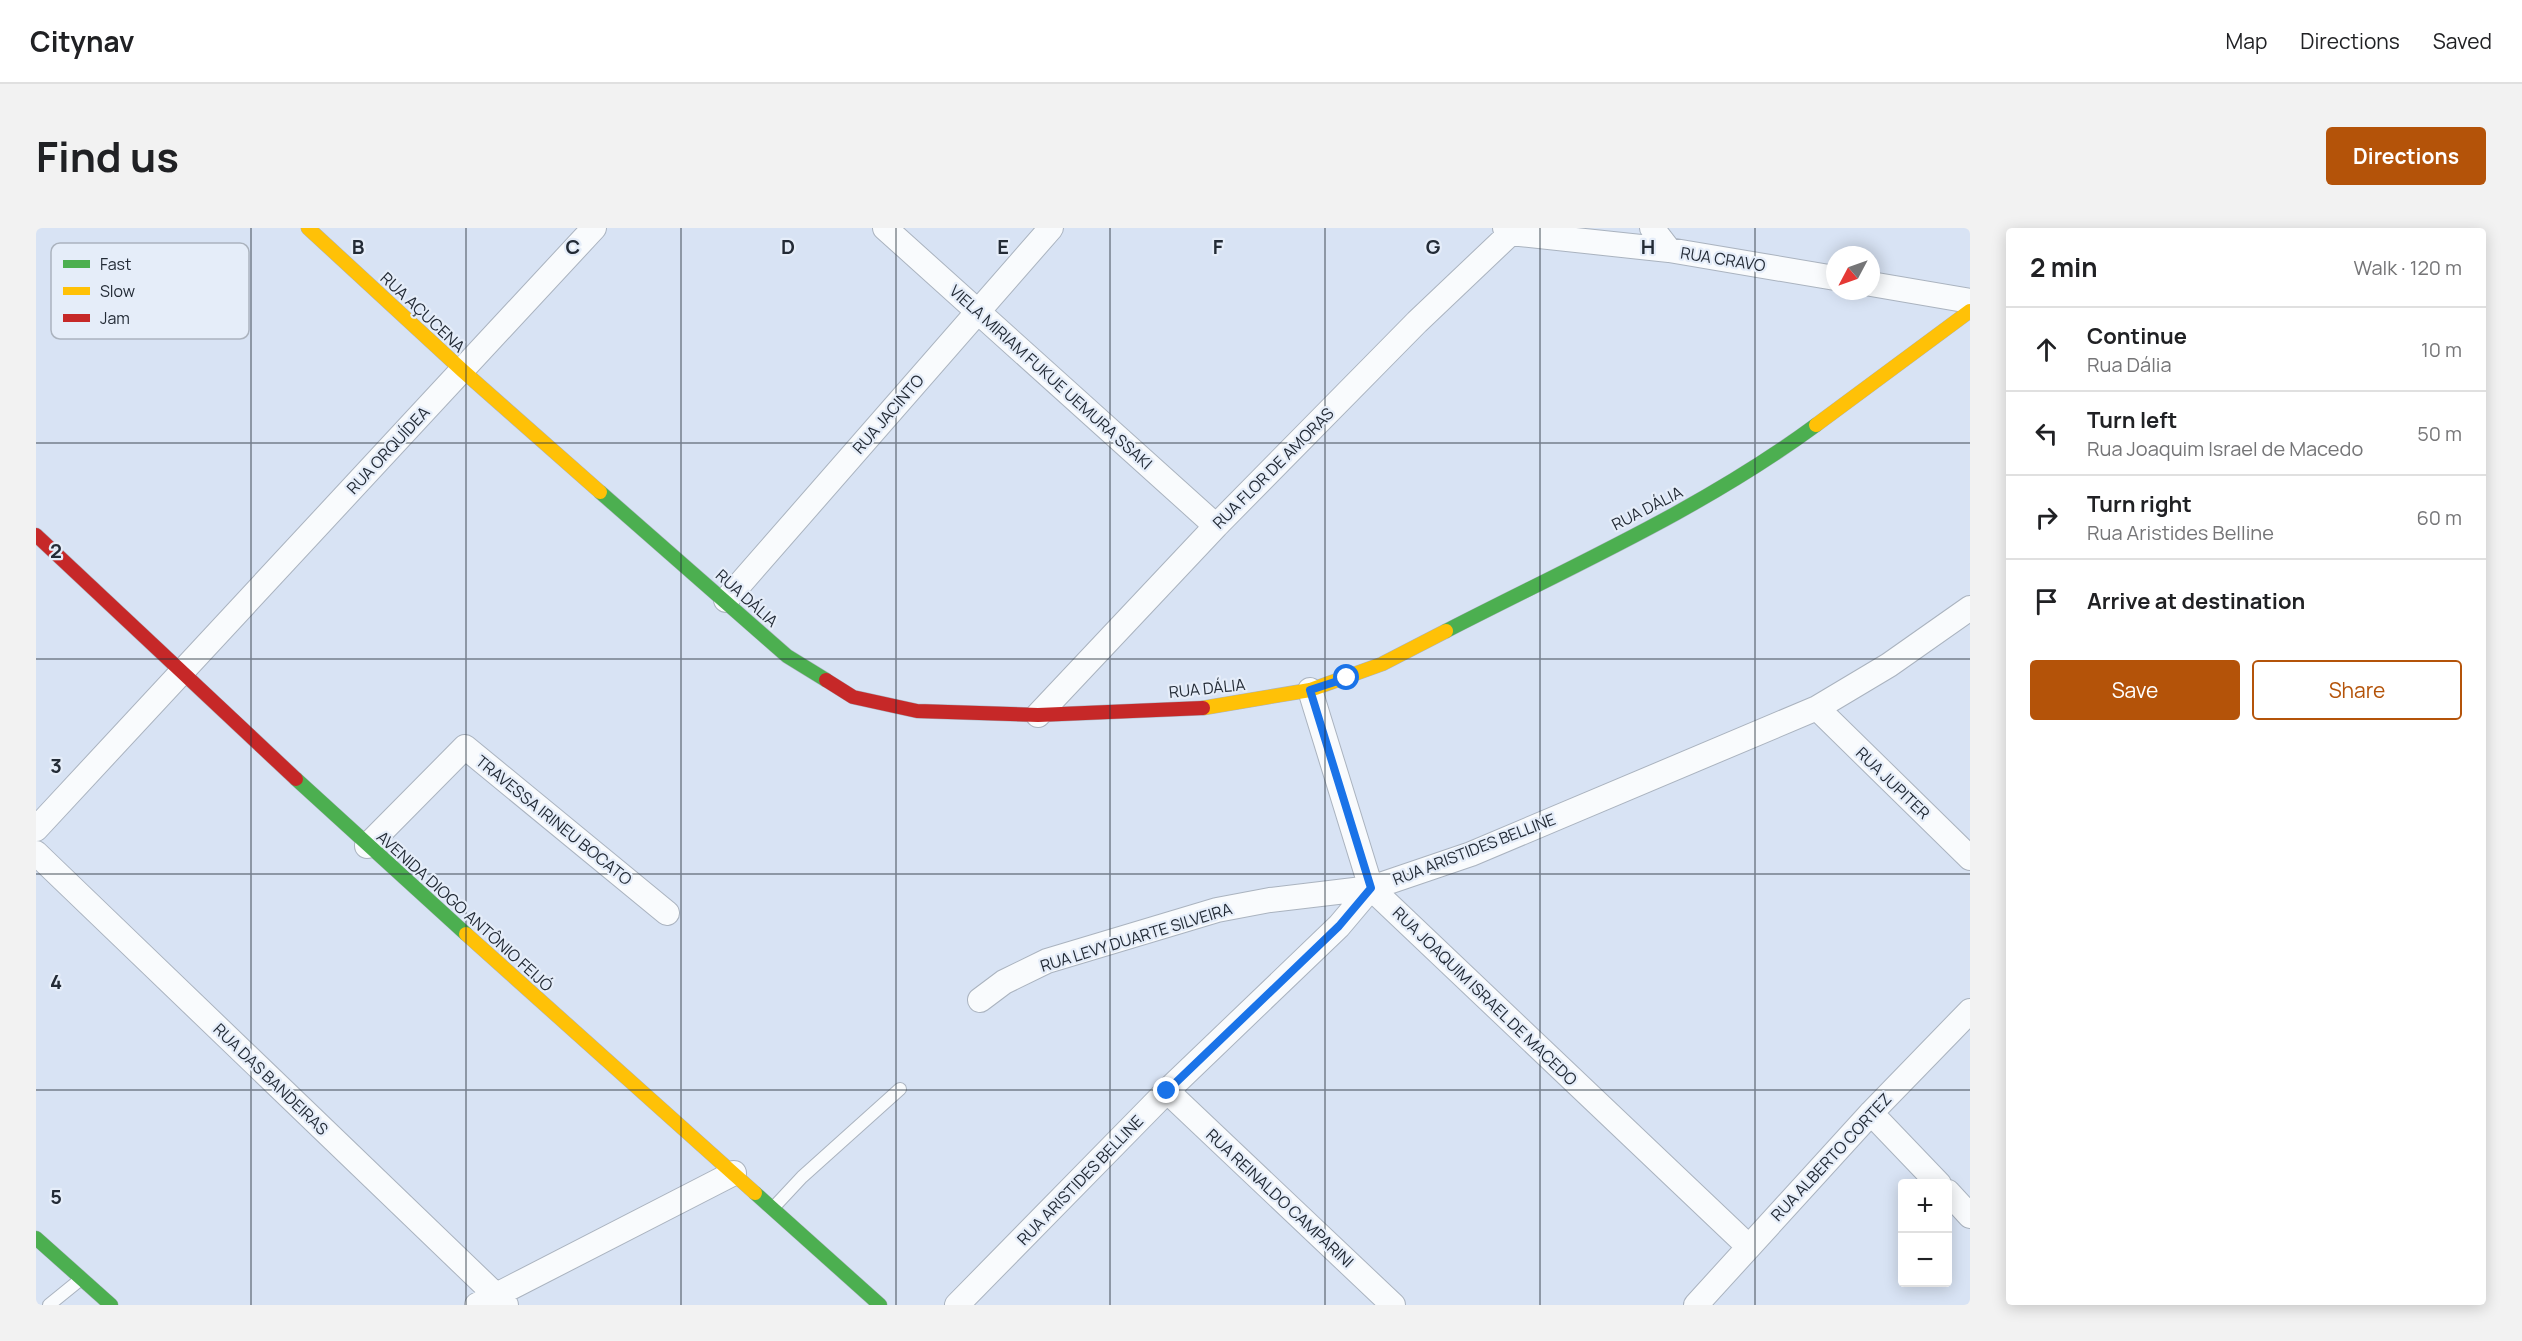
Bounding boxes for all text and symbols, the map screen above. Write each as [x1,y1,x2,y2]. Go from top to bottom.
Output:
text: Citynav [30,22,134,60]
text: Map [2226,27,2267,55]
text: Directions [2300,27,2400,55]
text: Saved [2433,27,2492,55]
text: Find us [36,127,179,185]
button: Directions [2326,127,2486,185]
text: B [352,233,365,260]
text: C [566,233,580,260]
text: D [781,233,795,260]
text: E [997,233,1009,260]
text: F [1213,233,1224,260]
text: G [1426,233,1441,260]
text: H [1641,233,1655,260]
street label: RUA CRAVO [1679,241,1767,277]
legend [51,243,249,339]
north arrow [1826,246,1880,300]
text: 2 min [2030,249,2098,285]
text: Fast [100,253,131,275]
text: Walk · 120 m [2354,254,2462,281]
street label: RUA AÇUCENA [376,267,470,357]
text: Slow [100,280,135,302]
street label: VIELA MIRIAM FUKUE UEMURA SSAKI [945,280,1157,474]
text: Jam [100,307,130,329]
text: Continue [2087,321,2187,351]
icon: ahead [2030,333,2063,366]
text: 10 m [2421,336,2462,363]
text: Rua Dália [2087,351,2172,378]
street label: RUA JACINTO [847,369,929,458]
street label: RUA ORQUÍDEA [342,401,434,499]
street label: RUA FLOR DE AMORAS [1208,403,1338,533]
text: Turn left [2087,405,2177,435]
icon: left [2030,417,2063,450]
text: 50 m [2417,420,2462,447]
text: Rua Joaquim Israel de Macedo [2087,435,2363,462]
street label: RUA DÁLIA [1608,481,1686,535]
text: Turn right [2087,489,2192,519]
icon: right [2030,501,2063,534]
text: 60 m [2416,504,2462,531]
text: Rua Aristides Belline [2087,519,2274,546]
text: 2 [50,537,62,564]
street label: RUA DÁLIA [711,564,783,632]
icon: arrive [2030,585,2063,618]
text: Arrive at destination [2087,586,2305,616]
button: Save [2030,660,2240,720]
button: Share [2252,660,2462,720]
route start [1333,664,1359,690]
street label: RUA DÁLIA [1168,673,1246,703]
street label: RUA JUPITER [1851,742,1935,824]
street label: TRAVESSA IRINEU BOCATO [471,750,637,890]
text: 3 [50,752,62,779]
street label: RUA ARISTIDES BELLINE [1389,808,1559,890]
street label: AVENIDA DIOGO ANTÔNIO FEIJÓ [372,826,558,996]
street label: RUA LEVY DUARTE SILVEIRA [1037,897,1235,977]
street label: RUA JOAQUIM ISRAEL DE MACEDO [1388,902,1582,1091]
text: 4 [50,968,62,995]
street label: RUA DAS BANDEIRAS [209,1018,333,1140]
route end [1153,1077,1179,1103]
street label: RUA ALBERTO CORTEZ [1766,1088,1896,1226]
street label: RUA ARISTIDES BELLINE [1012,1110,1148,1250]
street label: RUA REINALDO CAMPARINI [1202,1124,1358,1272]
map controls [1898,1179,1952,1287]
button: + [1898,1179,1952,1233]
text: 5 [50,1183,62,1210]
button: − [1898,1233,1952,1287]

